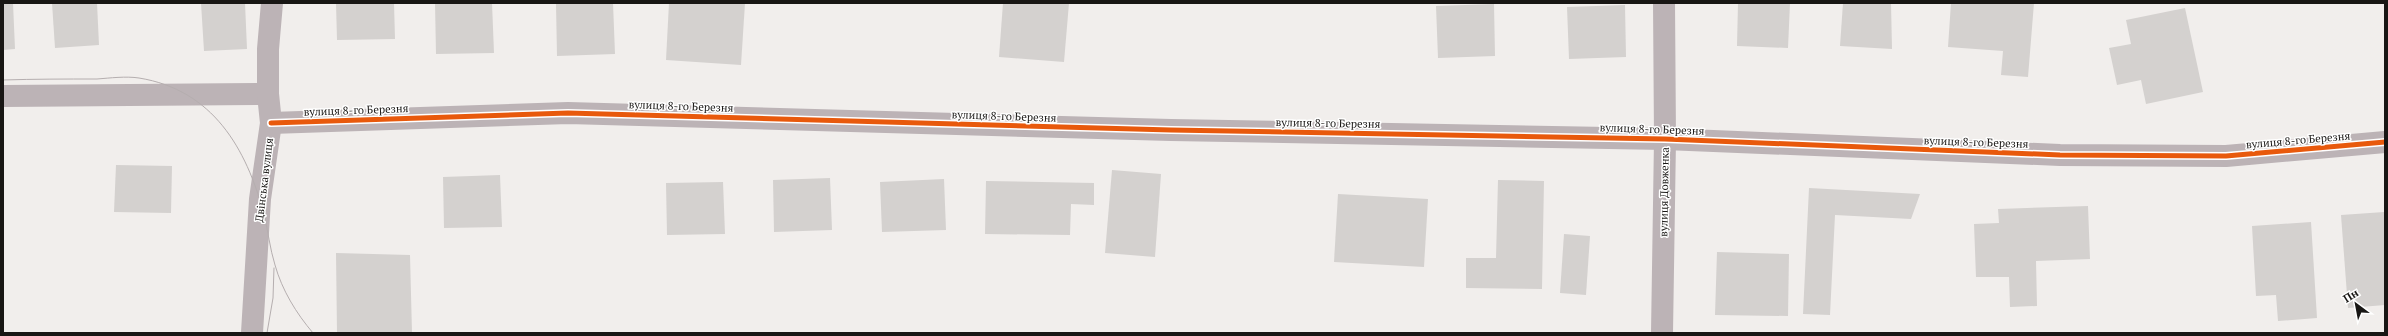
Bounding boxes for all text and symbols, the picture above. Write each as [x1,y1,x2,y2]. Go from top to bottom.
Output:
street label: вулиця 8-го Березня [628,97,734,115]
street label: вулиця 8-го Березня [303,101,409,119]
street label: вулиця 8-го Березня [951,107,1057,125]
street label: вулиця 8-го Березня [1276,115,1381,131]
street label: вулиця 8-го Березня [1599,120,1705,138]
street label: вулиця 8-го Березня [2245,128,2351,152]
street label: вулиця 8-го Березня [1923,133,2029,151]
street label: Двінська вулиця [252,137,276,223]
street label: вулиця Довженка [1656,147,1672,237]
north arrow [2336,284,2376,324]
text: Пн [2340,285,2361,306]

